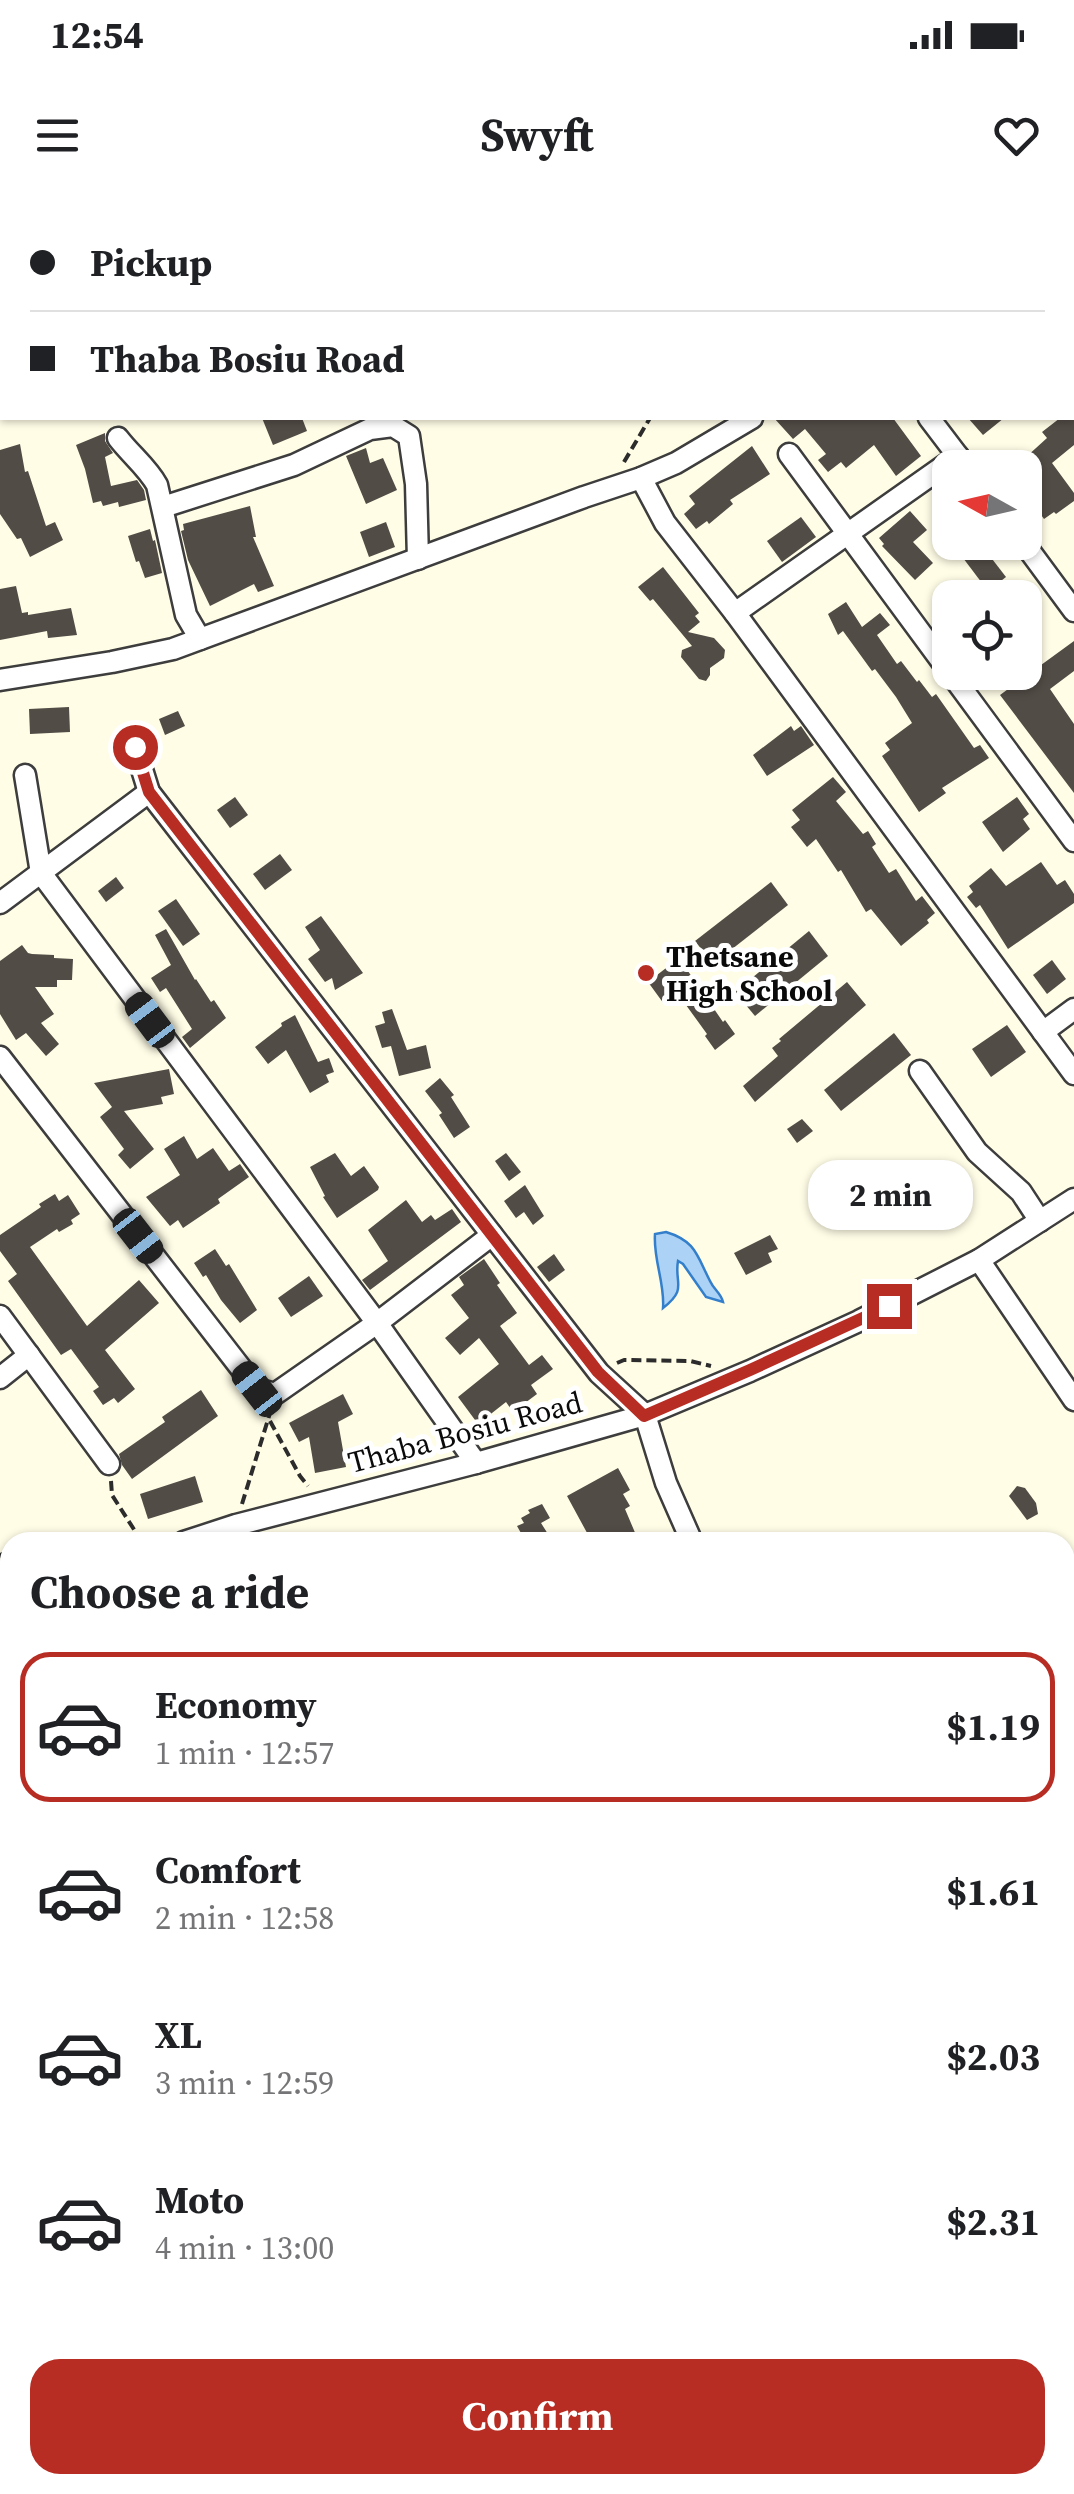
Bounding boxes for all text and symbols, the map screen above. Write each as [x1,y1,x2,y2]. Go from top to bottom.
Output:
text: 12:54 [50,9,144,61]
text: Swyft [480,104,594,166]
icon: menu [30,108,85,163]
icon: heart [989,108,1044,163]
text: Pickup [90,237,212,289]
text: Thaba Bosiu Road [90,333,405,385]
north arrow [932,450,1042,560]
map controls [932,450,1042,690]
button: locate [932,580,1042,690]
route start [113,725,158,770]
place label: Thetsane High School [666,936,833,1011]
marker: Thetsane High School [635,962,657,984]
car [120,987,180,1053]
callout: 2 min [806,1161,972,1231]
text: 2 min [849,1173,932,1217]
car [108,1203,168,1269]
route end [867,1284,912,1329]
car [227,1356,287,1422]
street label: Thaba Bosiu Road [343,1381,587,1483]
text: Choose a ride [30,1561,309,1623]
text: Economy [155,1679,317,1731]
icon: car [35,1682,125,1772]
text: $1.19 [946,1701,1040,1753]
text: 1 min · 12:57 [155,1731,334,1775]
text: Comfort [155,1844,301,1896]
icon: car [35,1847,125,1937]
text: $1.61 [946,1866,1040,1918]
text: 2 min · 12:58 [155,1896,334,1940]
text: XL [155,2009,202,2061]
icon: car [35,2012,125,2102]
text: $2.03 [946,2031,1040,2083]
text: 3 min · 12:59 [155,2061,334,2105]
text: Moto [155,2174,244,2226]
icon: car [35,2177,125,2267]
text: $2.31 [946,2196,1040,2248]
text: 4 min · 13:00 [155,2226,334,2270]
button: Confirm [30,2359,1045,2474]

